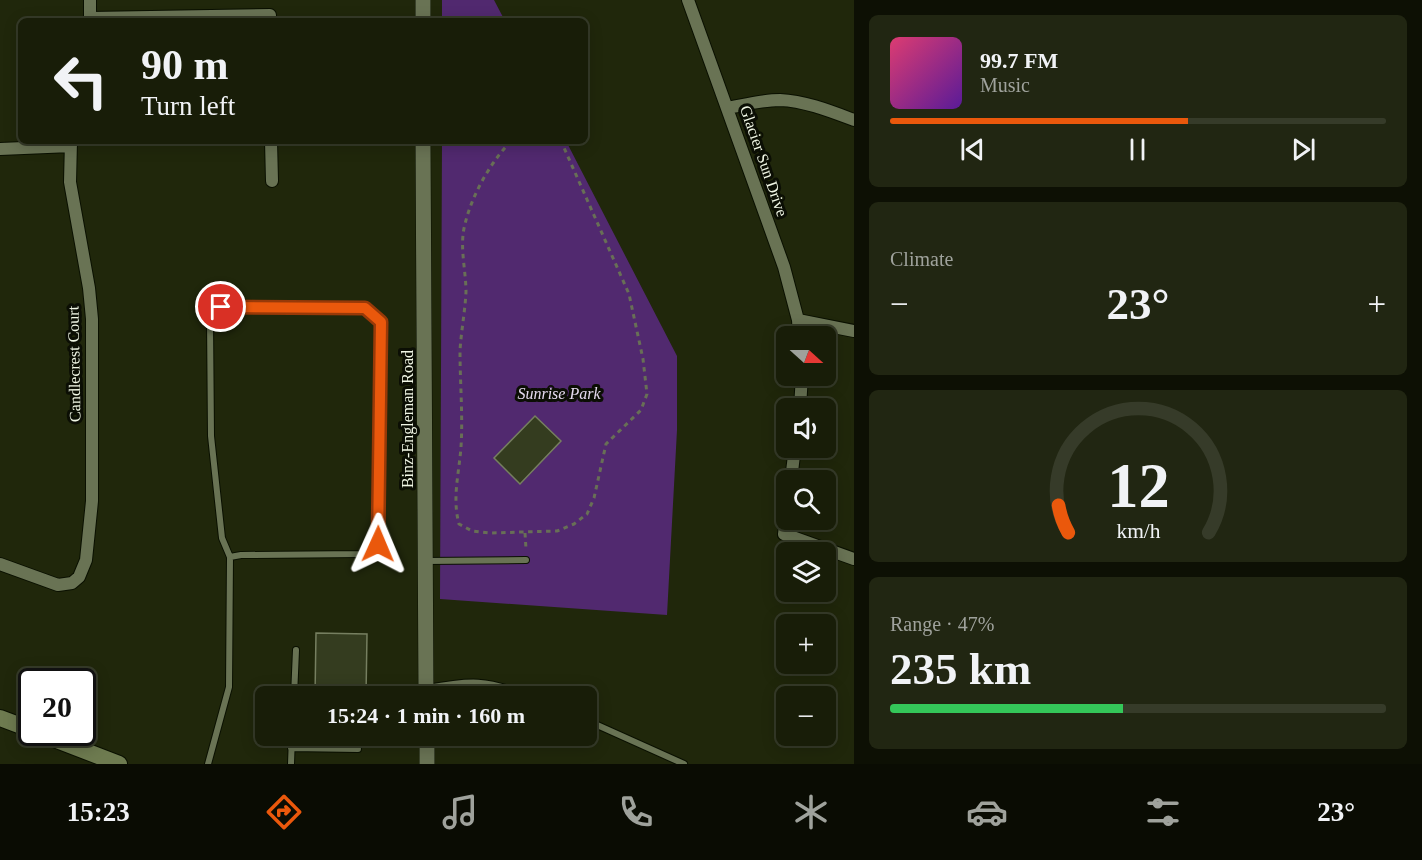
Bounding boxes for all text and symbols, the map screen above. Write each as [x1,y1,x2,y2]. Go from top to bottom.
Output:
icon: left [42,42,120,120]
text: 90 m [141,42,229,88]
text: 99.7 FM [980,48,1058,73]
text: Music [980,74,1030,96]
text: Turn left [141,91,235,121]
street label: Glacier Sun Drive [737,103,791,219]
icon: previous [956,133,989,166]
icon: pause [1121,133,1154,166]
icon: next [1287,133,1320,166]
text: Climate [890,248,953,270]
text: 23° [1107,279,1170,329]
pin [195,281,246,332]
text: − [890,286,909,322]
text: + [1367,286,1386,322]
icon: arrive [204,290,237,323]
street label: Candlecrest Court [64,305,84,422]
north arrow [776,326,836,386]
map controls [776,326,836,746]
street label: Binz-Engleman Road [399,350,417,488]
park label: Sunrise Park [517,385,601,402]
button: sound [776,398,836,458]
text: 12 [1107,451,1169,520]
button: search [776,470,836,530]
position arrow [346,512,410,576]
text: km/h [1116,519,1160,543]
button: layers [776,542,836,602]
text: Range · 47% [890,613,994,635]
button: + [776,614,836,674]
text: 235 km [890,644,1031,694]
speed limit sign: 20 [18,668,96,746]
button: − [776,686,836,746]
text: 15:24 · 1 min · 160 m [327,703,525,728]
icon: directions [263,791,305,833]
icon: music [439,791,481,833]
icon: phone [615,791,657,833]
icon: climate [790,791,832,833]
icon: car [966,791,1008,833]
icon: filters [1142,791,1184,833]
text: 15:23 [67,797,130,827]
text: 23° [1317,797,1355,827]

